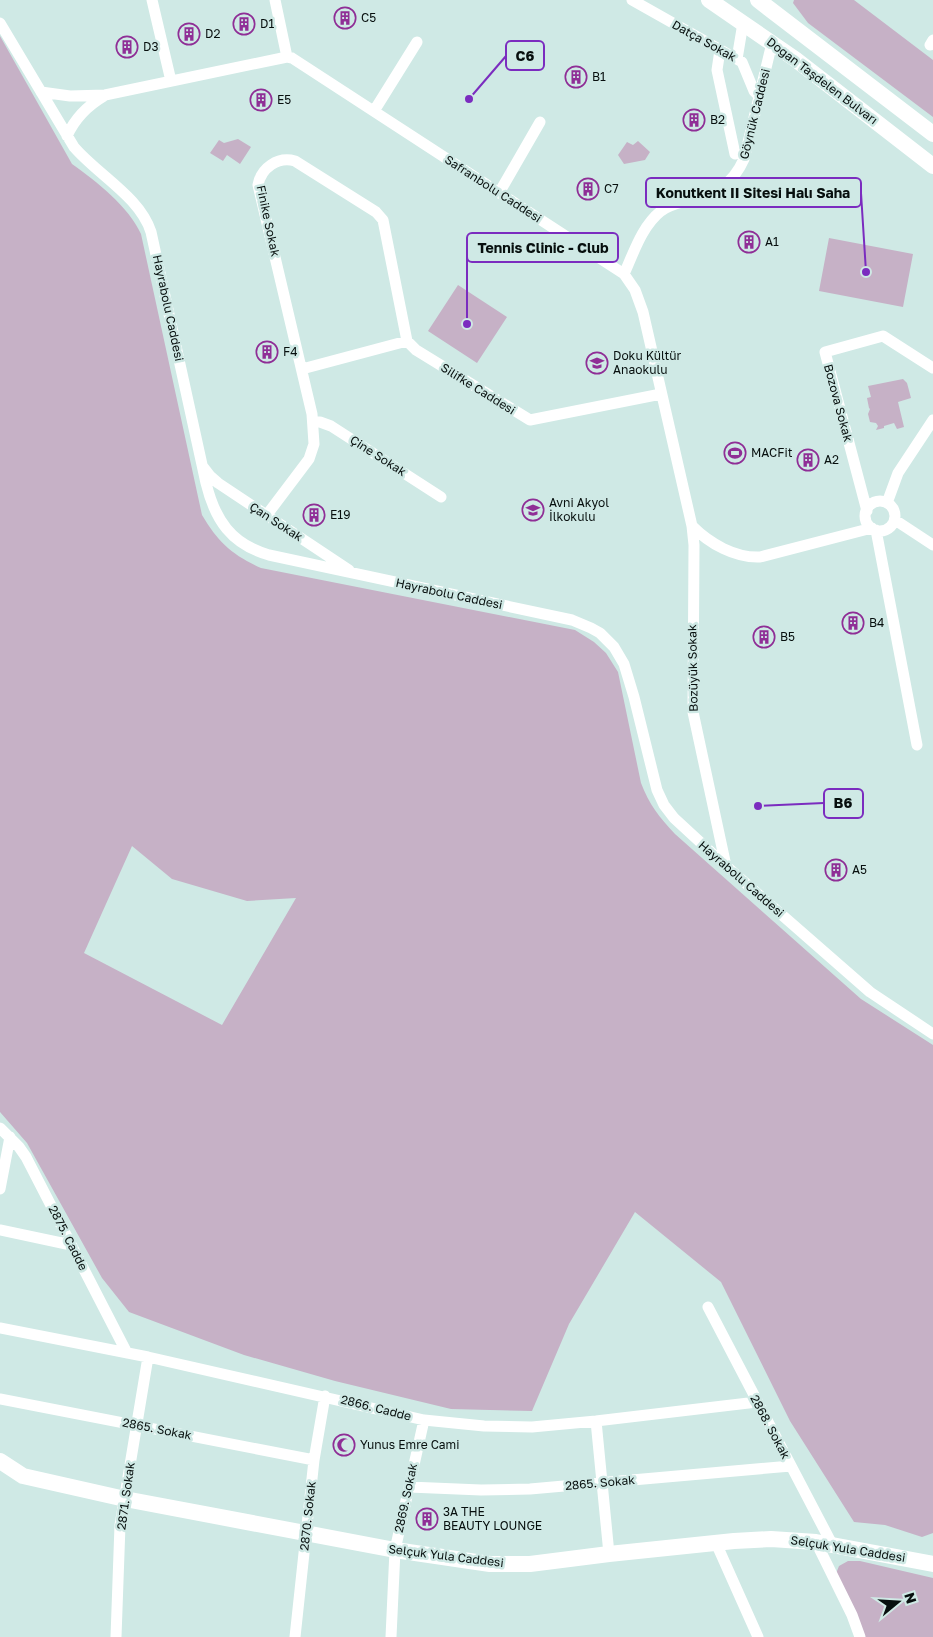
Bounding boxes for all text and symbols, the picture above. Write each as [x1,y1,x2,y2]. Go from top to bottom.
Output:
building icon: C5 [333,6,357,30]
place label: C5 [361,10,376,25]
building icon: D1 [232,12,256,36]
place label: D1 [260,16,274,31]
street label: Datça Sokak [669,17,739,65]
building icon: D2 [177,22,201,46]
place label: D2 [205,26,220,41]
street label: Doğan Taşdelen Bulvarı [764,34,881,127]
building icon: D3 [115,35,139,59]
place label: D3 [143,39,158,54]
callout: C6 [506,41,544,70]
text: C6 [516,47,535,64]
building icon: B1 [564,65,588,89]
street label: Göynük Caddesi [736,67,773,161]
place label: B1 [592,69,606,84]
building icon: E5 [249,88,273,112]
place label: E5 [277,92,291,107]
building icon: B2 [682,108,706,132]
place label: B2 [710,112,725,127]
street label: Safranbolu Caddesi [442,152,545,226]
building icon: C7 [576,177,600,201]
callout: Konutkent II Sitesi Halı Saha [646,178,861,207]
place label: C7 [604,181,619,196]
street label: Finike Sokak [254,184,283,258]
text: Konutkent II Sitesi Halı Saha [656,184,850,201]
building icon: A1 [737,230,761,254]
callout: Tennis Clinic - Club [467,233,618,262]
place label: A1 [765,234,779,249]
text: Tennis Clinic - Club [477,239,609,256]
street label: Hayrabolu Caddesi [150,253,187,363]
building icon: F4 [255,340,279,364]
place label: F4 [283,344,297,359]
place label: Doku Kültür Anaokulu [613,348,682,377]
school or university icon: Doku Kültür Anaokulu [585,351,609,375]
street label: Silifke Caddesi [438,360,518,417]
street label: Bozova Sokak [821,363,856,443]
street label: Çine Sokak [347,432,409,479]
sports icon: MACFit [723,441,747,465]
place label: MACFit [751,445,793,460]
building icon: A2 [796,448,820,472]
place label: A2 [824,452,839,467]
place label: Avni Akyol İlkokulu [549,495,609,524]
school or university icon: Avni Akyol İlkokulu [521,498,545,522]
street label: Çan Sokak [247,499,306,544]
building icon: E19 [302,503,326,527]
place label: E19 [330,507,350,522]
street label: Hayrabolu Caddesi [394,575,504,612]
building icon: B4 [841,611,865,635]
place label: B4 [869,615,884,630]
street label: Bozüyük Sokak [684,624,701,712]
building icon: B5 [752,625,776,649]
place label: B5 [780,629,795,644]
callout: B6 [824,789,863,818]
text: B6 [834,794,852,811]
street label: Hayrabolu Caddesi [695,837,787,920]
building icon: A5 [824,858,848,882]
place label: A5 [852,862,867,877]
street label: 2875. Cadde [46,1203,91,1273]
street label: 2866. Cadde [339,1392,413,1424]
street label: 2868. Sokak [747,1392,794,1462]
street label: 2865. Sokak [121,1414,193,1443]
mosque icon: Yunus Emre Cami [332,1433,356,1457]
place label: Yunus Emre Cami [360,1437,459,1452]
street label: 2871. Sokak [113,1461,138,1531]
street label: 2869. Sokak [391,1462,420,1534]
street label: 2865. Sokak [564,1472,636,1493]
street label: 2870. Sokak [296,1480,319,1551]
place label: 3A THE BEAUTY LOUNGE [443,1504,542,1533]
building icon: 3A THE BEAUTY LOUNGE [415,1507,439,1531]
street label: Selçuk Yula Caddesi [790,1532,907,1565]
street label: Selçuk Yula Caddesi [388,1541,505,1570]
north arrow [873,1577,923,1627]
text: N [901,1590,921,1606]

